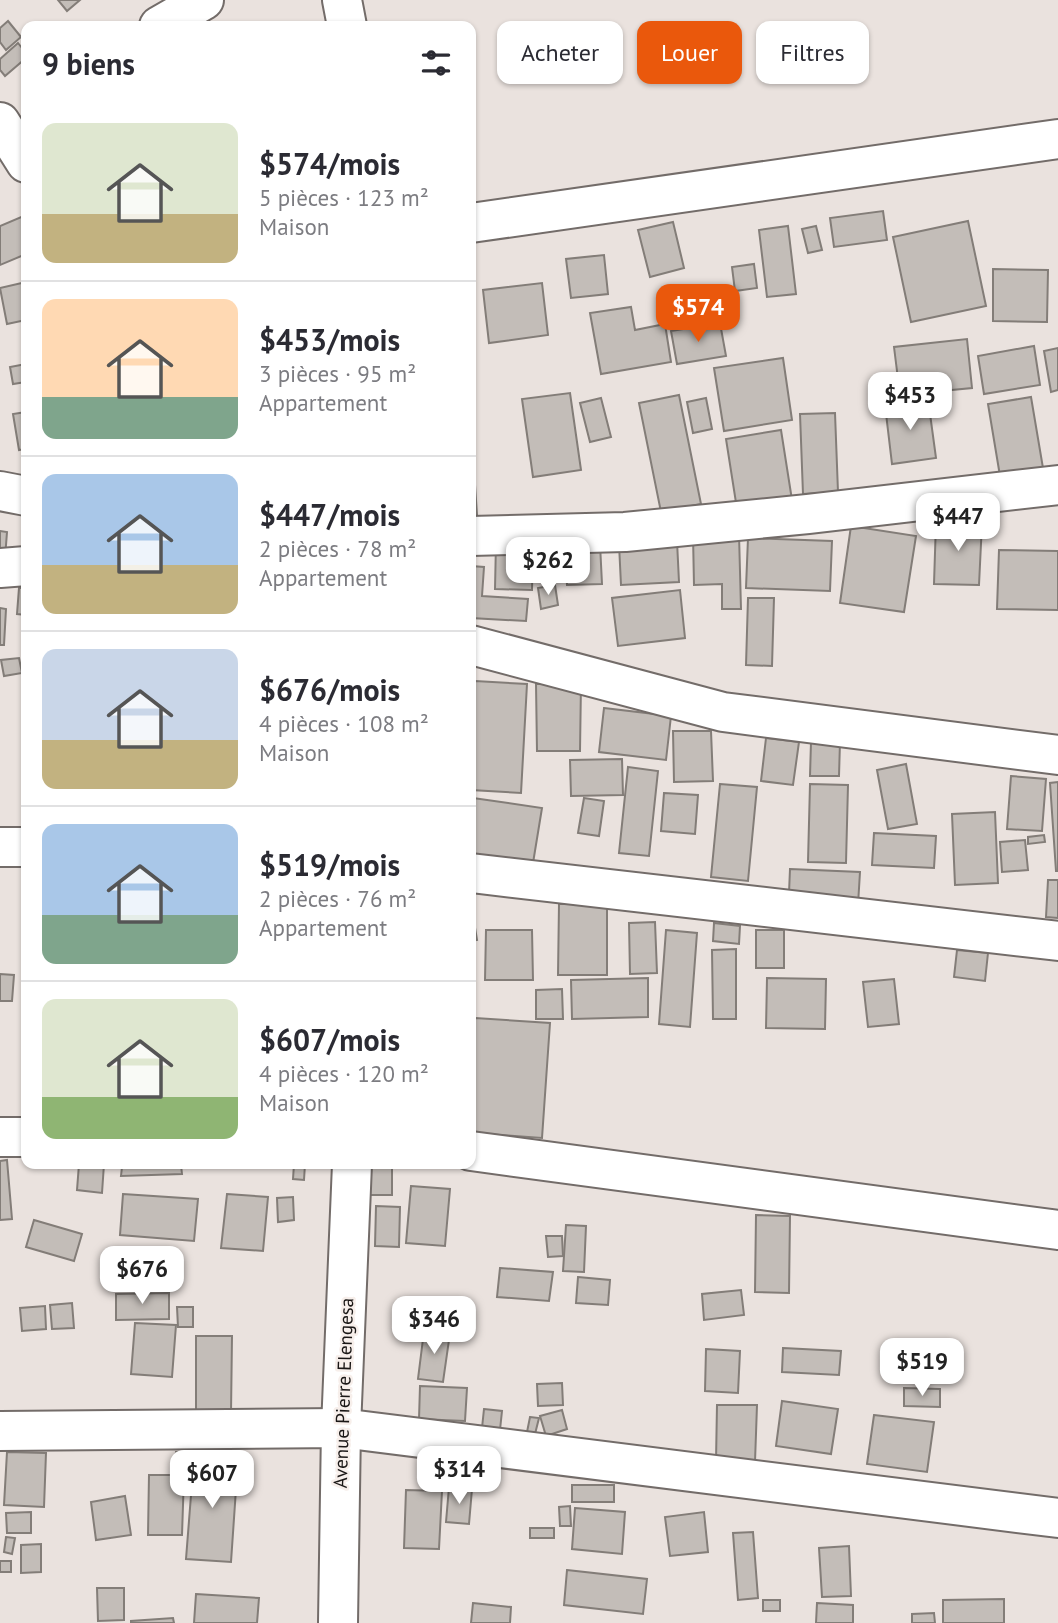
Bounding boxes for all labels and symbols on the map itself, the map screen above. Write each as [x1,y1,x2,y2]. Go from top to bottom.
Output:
pin: $574 [657,284,739,344]
pin: $453 [869,372,951,432]
pin: $447 [917,494,999,553]
pin: $262 [507,538,589,597]
pin: $676 [101,1246,183,1306]
pin: $346 [393,1296,475,1356]
street label: Avenue Pierre Elengesa [328,1297,358,1489]
pin: $519 [881,1338,963,1398]
pin: $314 [418,1446,500,1506]
pin: $607 [171,1450,253,1510]

